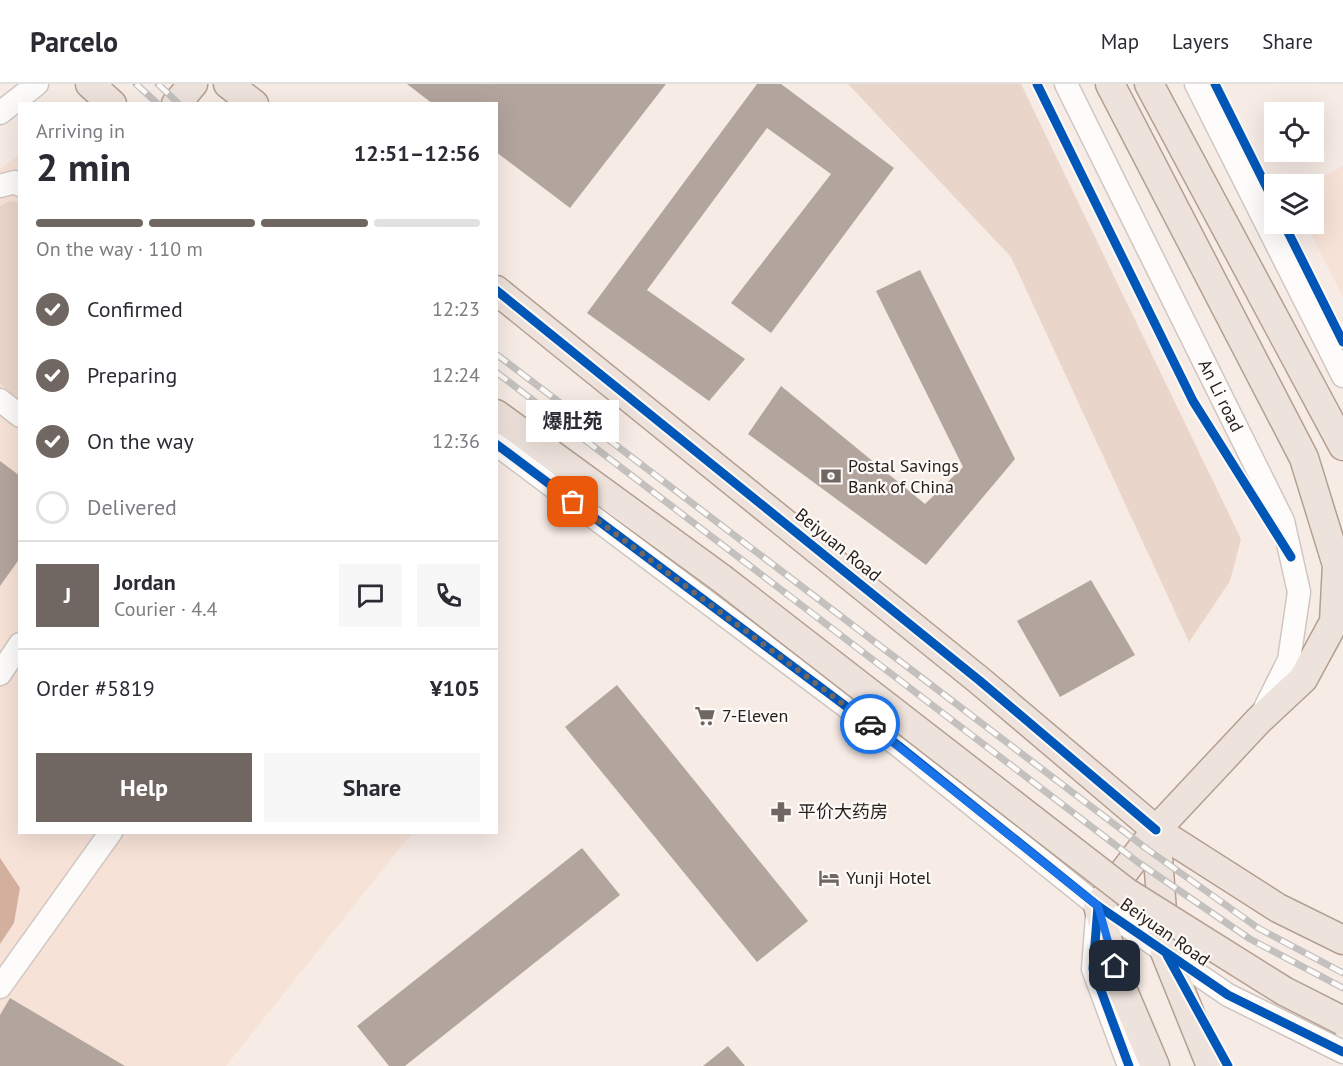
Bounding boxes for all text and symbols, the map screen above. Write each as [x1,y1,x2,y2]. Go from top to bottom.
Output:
text: Parcelo [30,23,118,60]
text: Map [1101,28,1139,55]
text: Layers [1172,28,1229,55]
text: Share [1262,28,1313,55]
map controls [1264,102,1324,234]
button: locate [1264,102,1324,162]
text: Arriving in [36,118,125,144]
text: 12:51–12:56 [354,139,480,167]
text: 2 min [36,141,131,192]
button: layers [1264,174,1324,234]
text: On the way · 110 m [36,236,203,262]
icon: check [36,293,69,326]
text: Confirmed [87,295,183,323]
text: 12:23 [432,296,480,322]
street label: An Li road [1193,355,1249,436]
icon: check [36,359,69,392]
text: Preparing [87,361,177,389]
text: 12:24 [432,362,480,388]
callout: 爆肚苑 [526,400,620,442]
text: 爆肚苑 [543,408,603,434]
icon: check [36,425,69,458]
text: On the way [87,427,194,455]
text: 12:36 [432,428,480,454]
place label: Postal Savings Bank of China [848,454,959,498]
bank icon: Postal Savings Bank of China [819,464,843,488]
pin [547,476,598,527]
icon: bag [556,485,589,518]
text: Delivered [87,493,177,521]
street label: Beiyuan Road [791,503,886,586]
button: chat [339,564,402,627]
button: phone [417,564,480,627]
text: Jordan [114,568,176,596]
text: J [64,581,71,609]
text: Courier · 4.4 [114,596,217,622]
text: Order #5819 [36,674,155,702]
text: ¥105 [430,674,480,702]
courier [840,694,900,754]
supermarket icon: 7-Eleven [693,704,717,728]
place label: 7-Eleven [722,704,788,727]
icon: car [854,708,887,741]
button: Help [36,753,252,822]
button: Share [264,753,480,822]
pharmacy icon: 平价大药房 [769,800,793,824]
place label: 平价大药房 [798,800,888,823]
hotel icon: Yunji Hotel [817,866,841,890]
place label: Yunji Hotel [846,866,932,889]
street label: Beiyuan Road [1116,892,1215,971]
pin [1089,940,1140,991]
icon: home [1098,949,1131,982]

